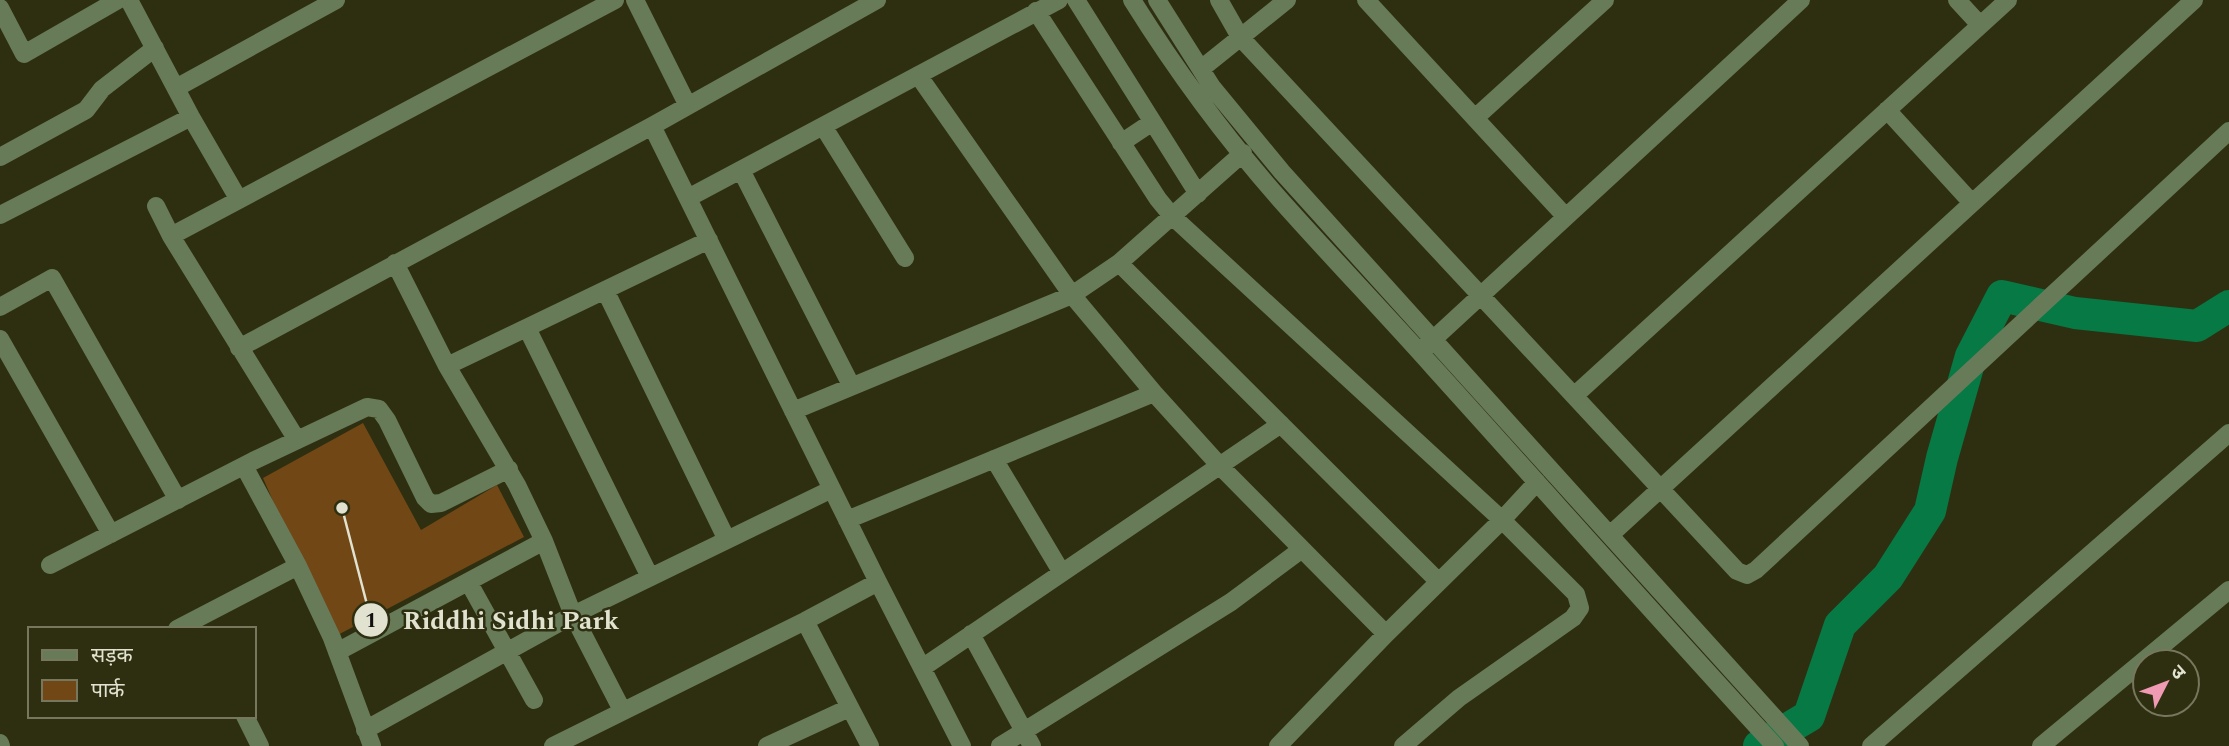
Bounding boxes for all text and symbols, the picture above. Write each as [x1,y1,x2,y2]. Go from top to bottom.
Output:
callout: Riddhi Sidhi Park [354,596,633,643]
text: Riddhi Sidhi Park [403,601,620,641]
text: 1 [365,605,377,637]
legend [28,627,256,718]
text: सड़क [91,640,133,672]
north arrow [2131,648,2201,718]
text: उ [2163,659,2193,687]
text: पार्क [91,675,125,707]

